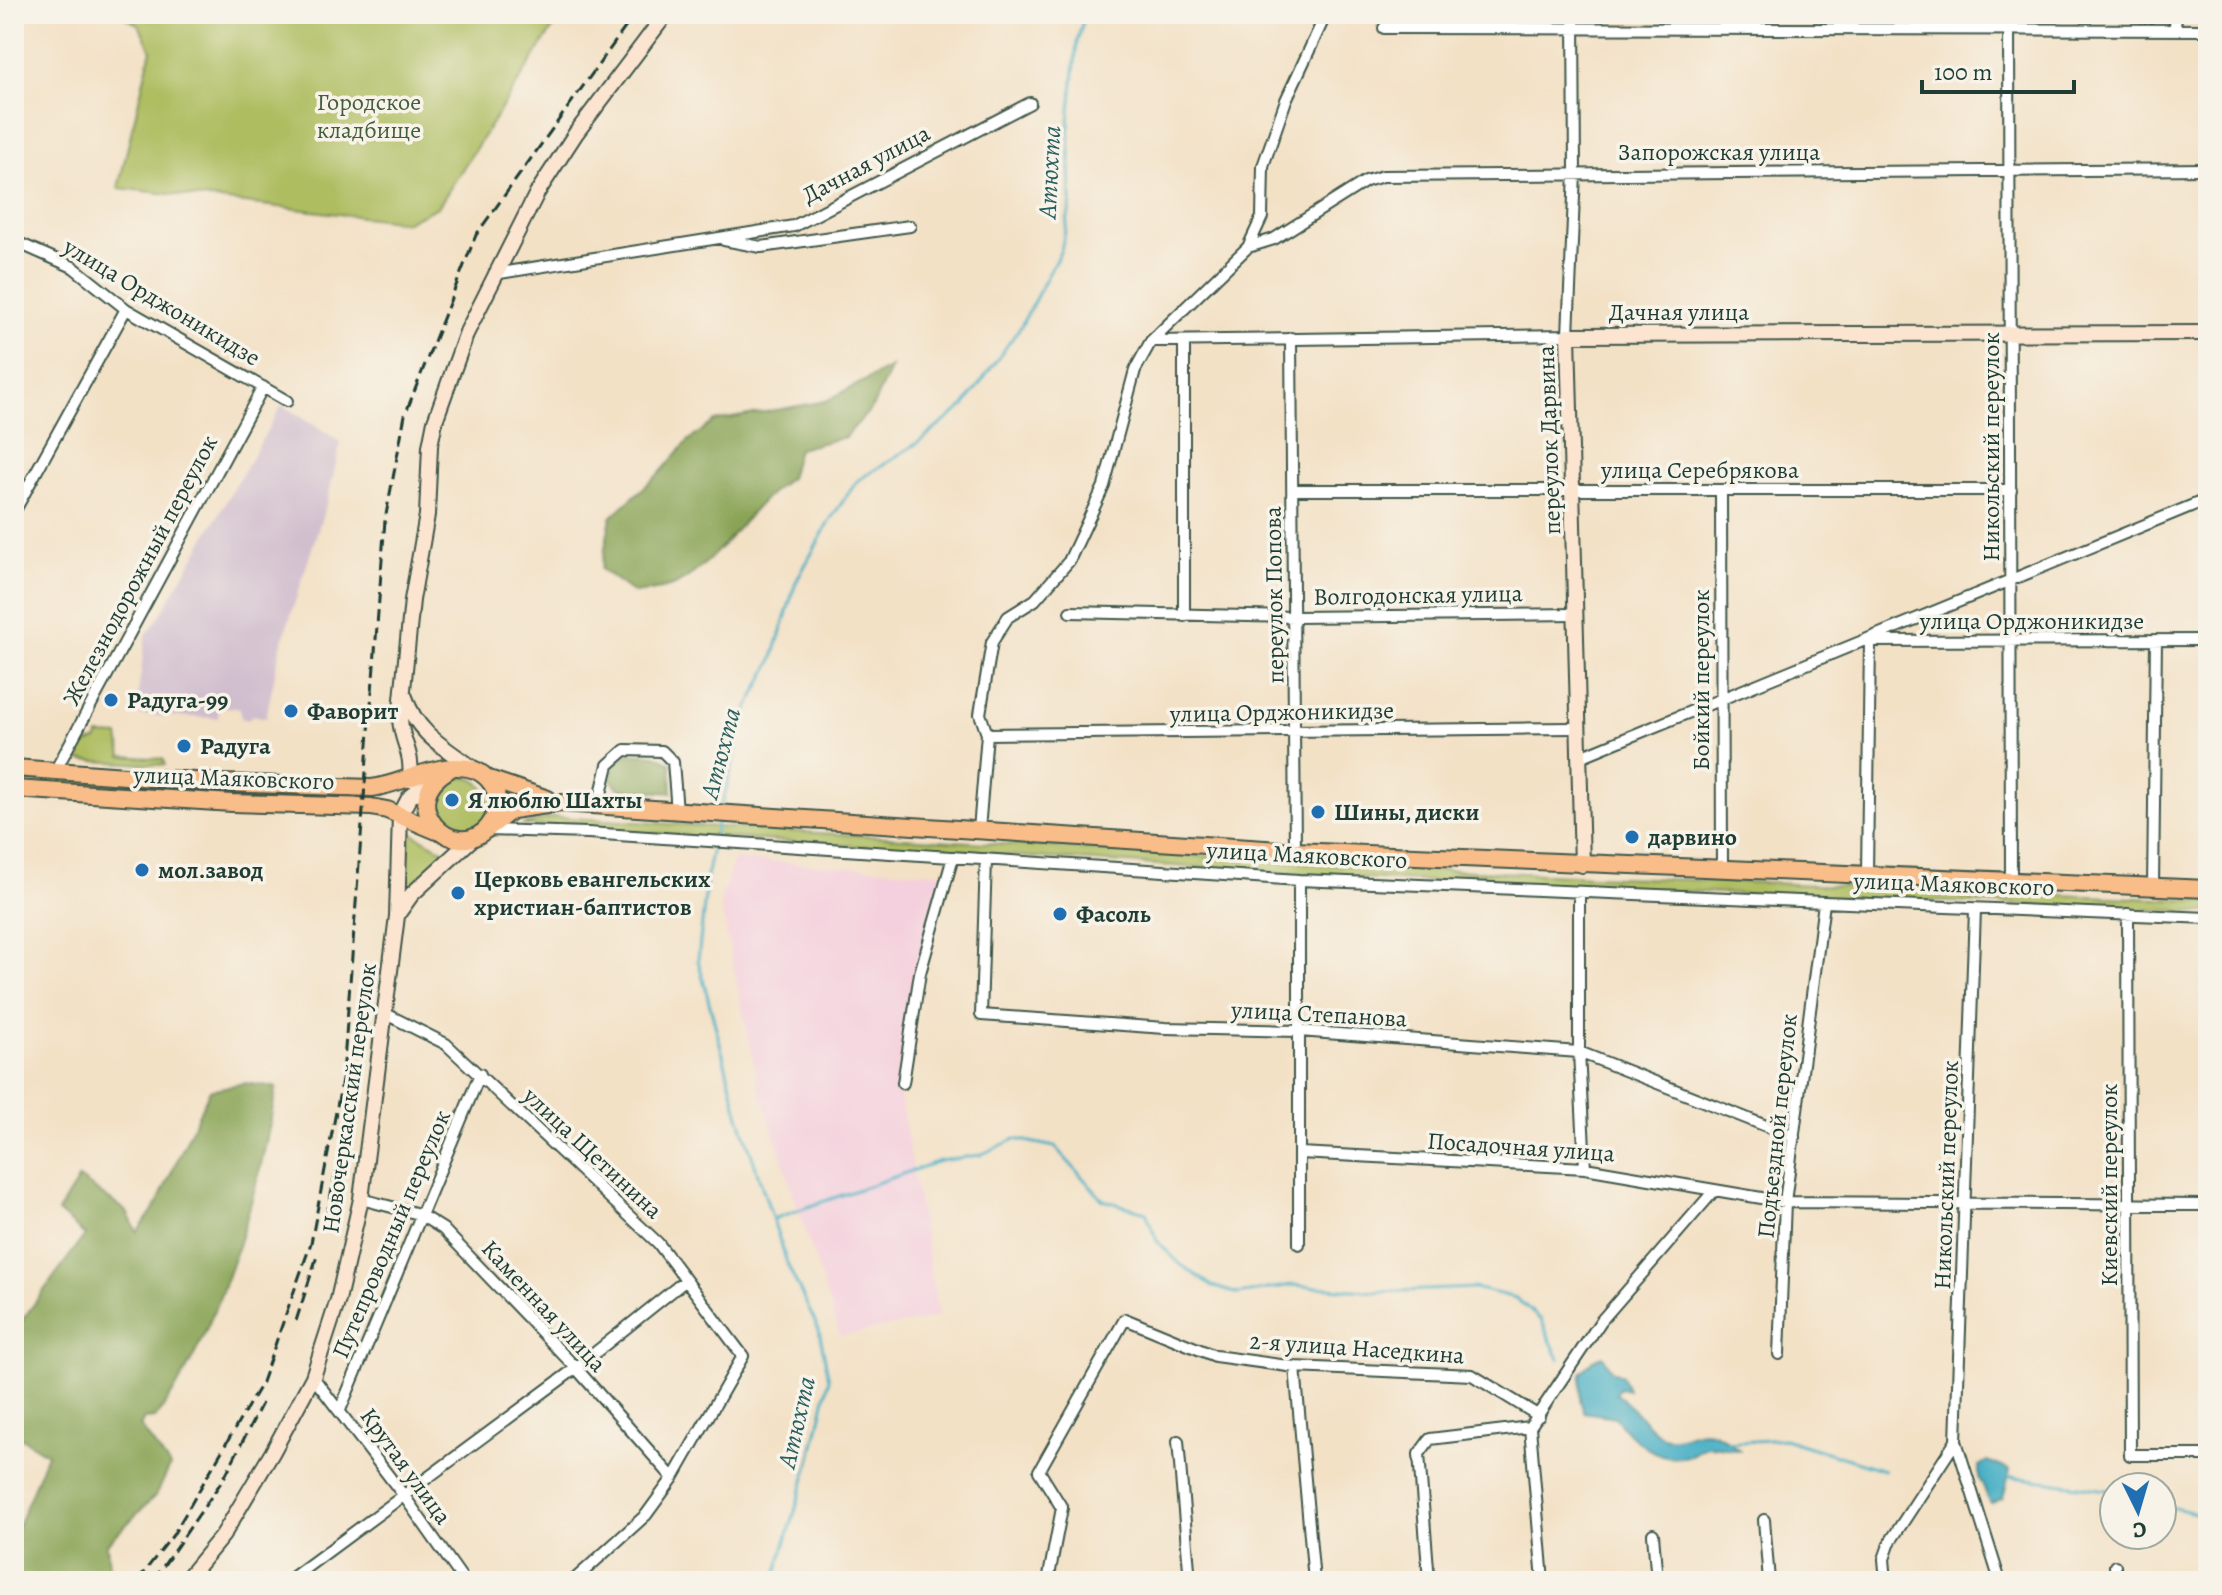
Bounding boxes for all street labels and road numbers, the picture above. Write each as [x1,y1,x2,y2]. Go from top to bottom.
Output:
street label: Дачная улица [796,117,936,211]
street label: Запорожская улица [1618,136,1820,168]
street label: улица Орджоникидзе [57,230,266,373]
street label: Дачная улица [1609,296,1749,328]
street label: Никольский переулок [1975,332,2007,562]
street label: переулок Дарвина [1530,345,1568,535]
street label: Железнодорожный переулок [55,429,225,711]
street label: улица Серебрякова [1600,454,1799,486]
street label: переулок Попова [1256,506,1292,684]
street label: Волгодонская улица [1313,577,1523,613]
street label: Бойкий переулок [1685,589,1717,771]
street label: улица Орджоникидзе [1919,605,2144,637]
street label: улица Орджоникидзе [1169,694,1394,730]
street label: улица Маяковского [132,758,335,797]
street label: улица Маяковского [1205,834,1408,876]
street label: улица Маяковского [1852,864,2055,903]
street label: Новочеркасский переулок [314,961,384,1235]
street label: улица Степанова [1229,993,1408,1035]
street label: Подъездной переулок [1749,1012,1805,1240]
street label: Никольский переулок [1926,1060,1966,1290]
street label: улица Щетинина [516,1079,670,1226]
street label: Киевский переулок [2093,1084,2125,1287]
street label: Путепроводный переулок [324,1105,458,1363]
street label: Посадочная улица [1426,1124,1616,1170]
street label: Каменная улица [474,1233,614,1379]
street label: 2-я улица Наседкина [1248,1325,1466,1371]
street label: Крутая улица [353,1401,459,1531]

